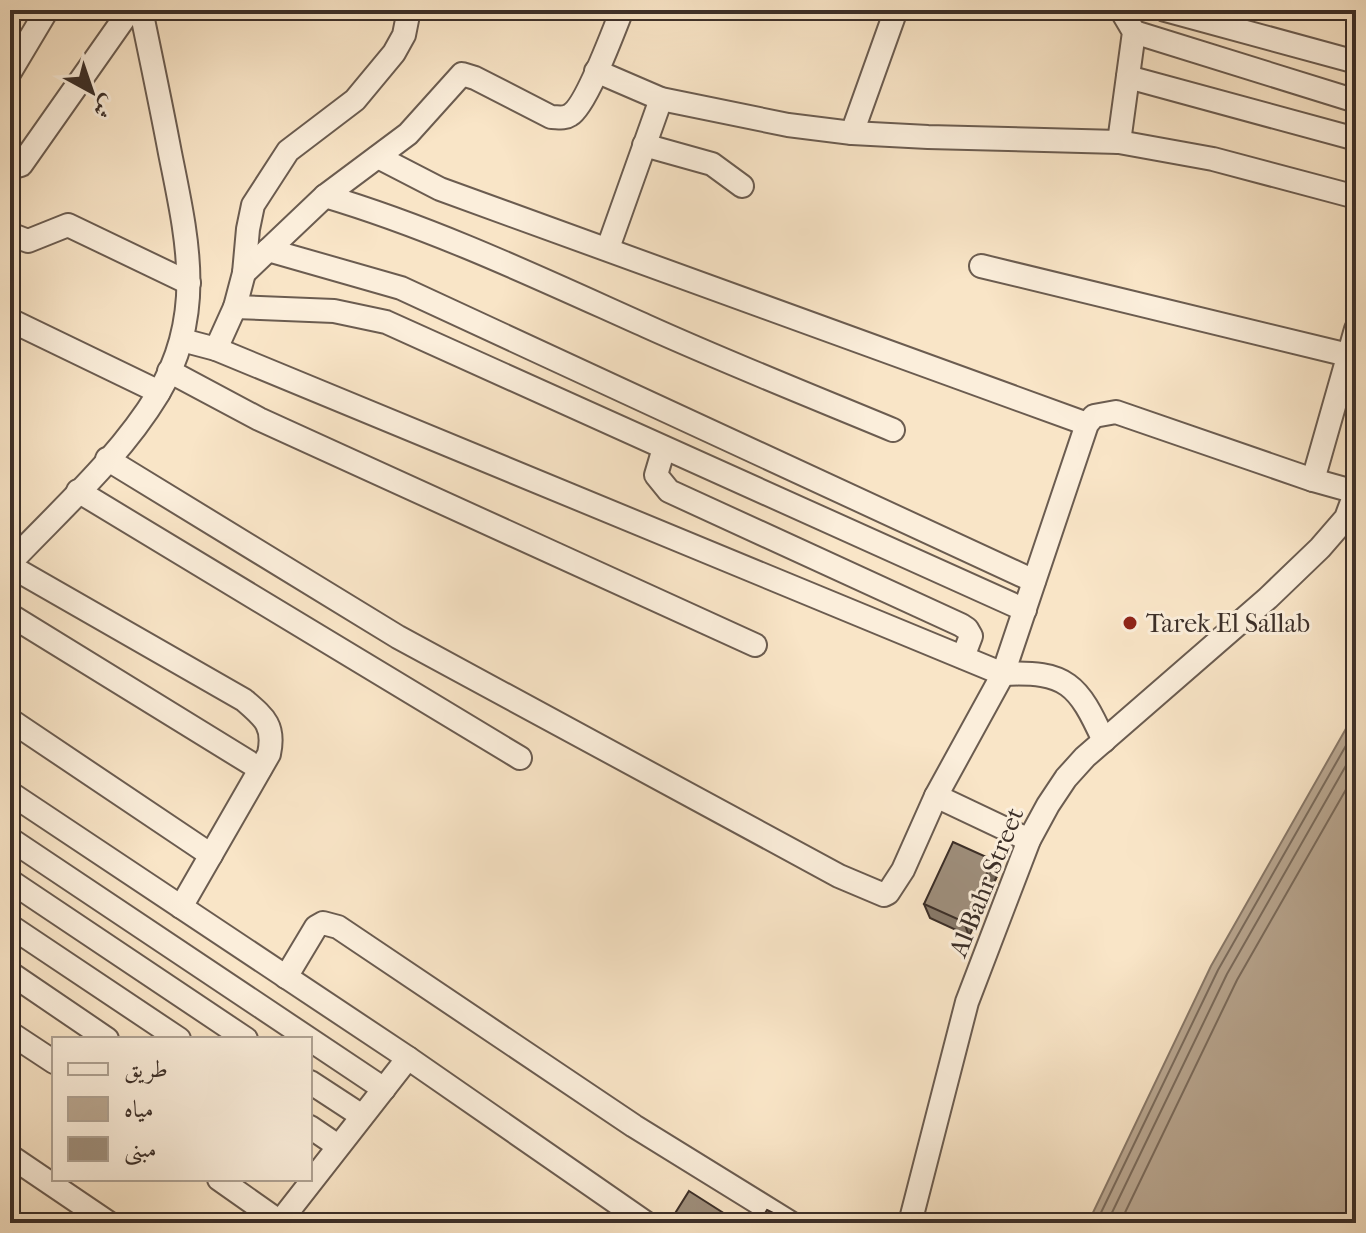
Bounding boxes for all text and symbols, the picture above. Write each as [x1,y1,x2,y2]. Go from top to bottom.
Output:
north arrow [52,52,132,132]
text: ش [87,90,121,124]
place label: Tarek El Sallab [1146,608,1310,639]
marker: Tarek El Sallab [1121,614,1139,632]
street label: Al Bahr Street [942,802,1031,962]
legend [52,1037,312,1181]
text: طريق [124,1055,168,1084]
text: مياه [124,1095,154,1123]
text: مبنى [124,1135,157,1166]

